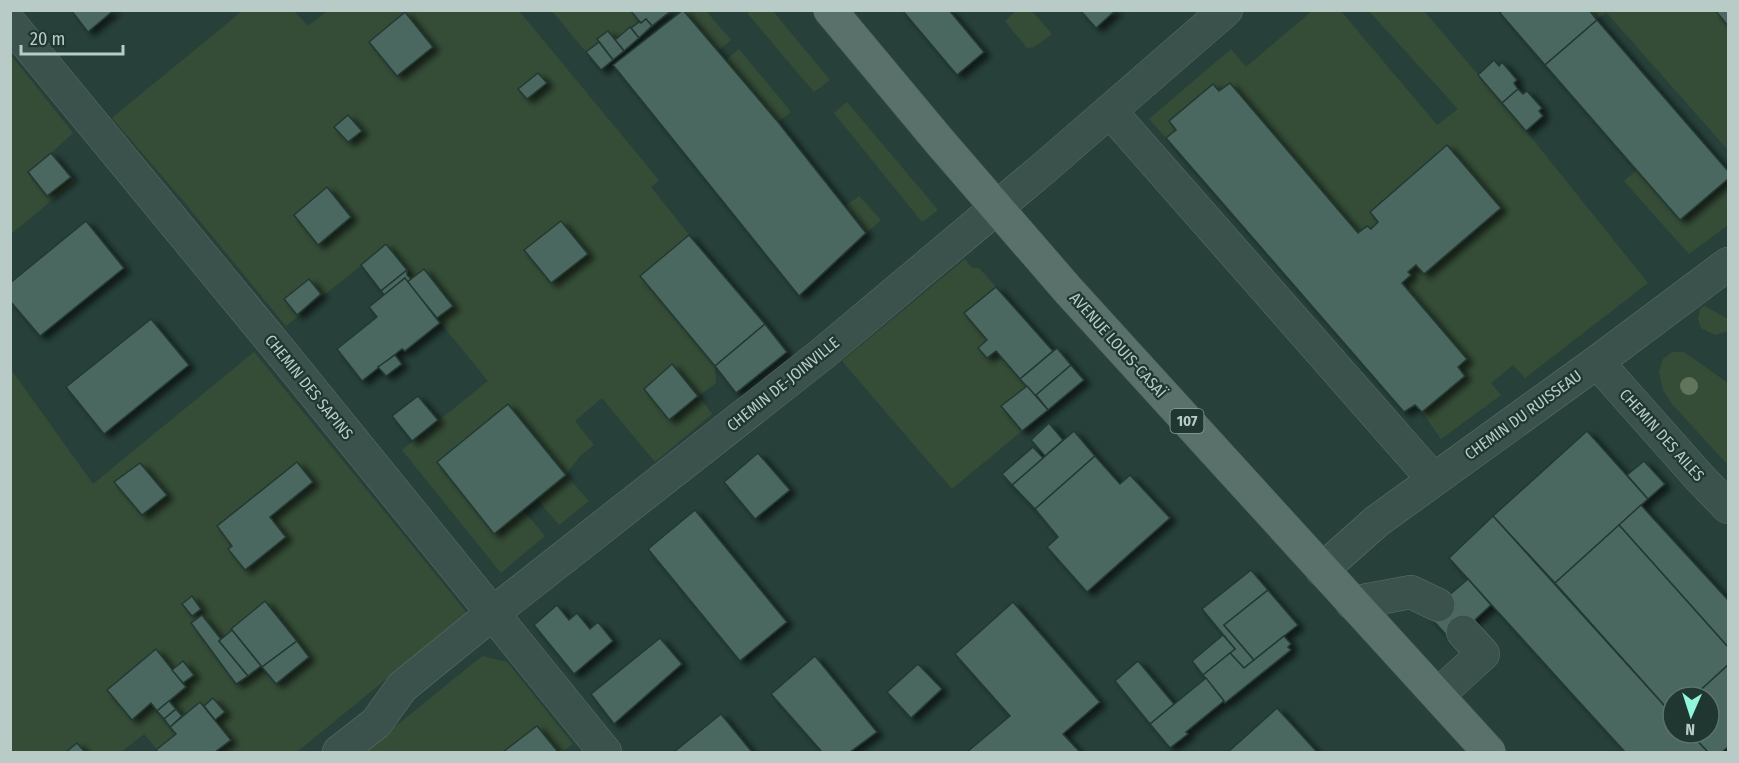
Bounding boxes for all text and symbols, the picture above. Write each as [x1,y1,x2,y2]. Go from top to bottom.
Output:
scale bar [21,18,123,56]
text: 20 m [30,28,65,50]
street label: AVENUE LOUIS-CASAÏ [1066,288,1171,402]
street label: CHEMIN DES SAPINS [261,331,357,443]
street label: CHEMIN DE-JOINVILLE [723,333,843,435]
street label: CHEMIN DU RUISSEAU [1461,366,1585,464]
street label: CHEMIN DES AILES [1616,385,1708,485]
road number: 107 [1170,409,1204,433]
north arrow [1661,685,1721,745]
text: N [1685,720,1696,739]

